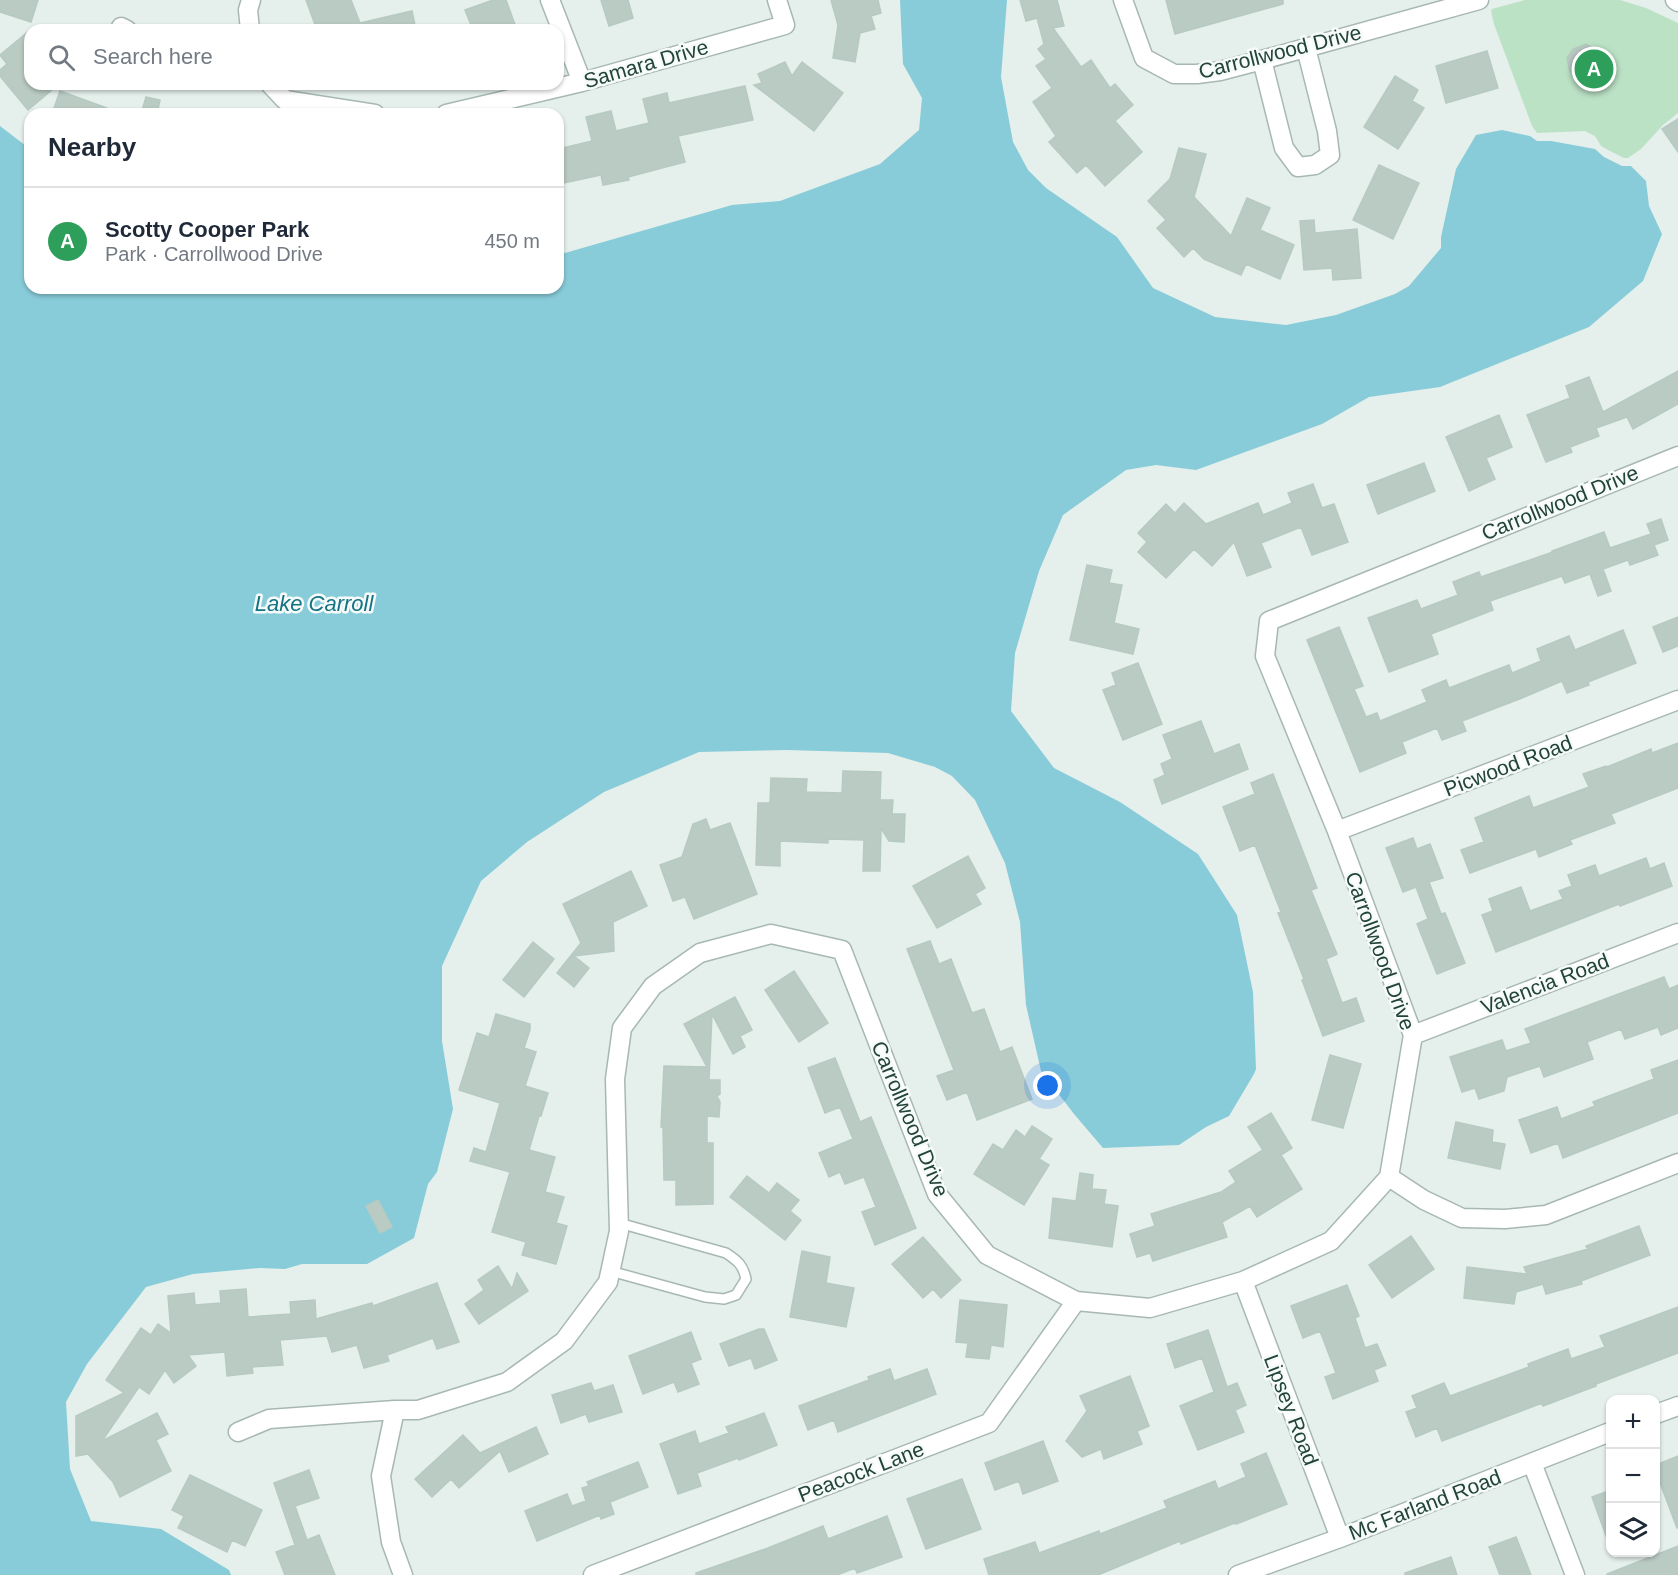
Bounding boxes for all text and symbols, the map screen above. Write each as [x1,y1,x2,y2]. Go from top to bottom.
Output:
street label: Carrollwood Drive [1196,20,1364,83]
search box [24,24,564,90]
street label: Samara Drive [581,35,711,92]
icon: search [45,41,78,74]
text: Search here [93,44,213,69]
pin: A [1574,46,1614,92]
text: Nearby [48,132,136,162]
text: Scotty Cooper Park [105,217,309,242]
text: A [60,230,75,252]
text: 450 m [484,230,540,252]
text: Park · Carrollwood Drive [105,243,323,265]
street label: Carrollwood Drive [1478,461,1641,544]
water label: Lake Carroll [255,591,374,616]
street label: Picwood Road [1440,731,1575,801]
street label: Carrollwood Drive [1341,868,1420,1033]
street label: Valencia Road [1478,949,1612,1018]
street label: Carrollwood Drive [867,1037,954,1200]
your location [1033,1071,1062,1100]
street label: Lipsey Road [1260,1351,1323,1468]
map controls [1606,1395,1660,1557]
button: + [1606,1395,1660,1449]
street label: Peacock Lane [795,1437,927,1506]
button: − [1606,1449,1660,1503]
street label: Mc Farland Road [1346,1465,1504,1544]
button: layers [1606,1503,1660,1557]

